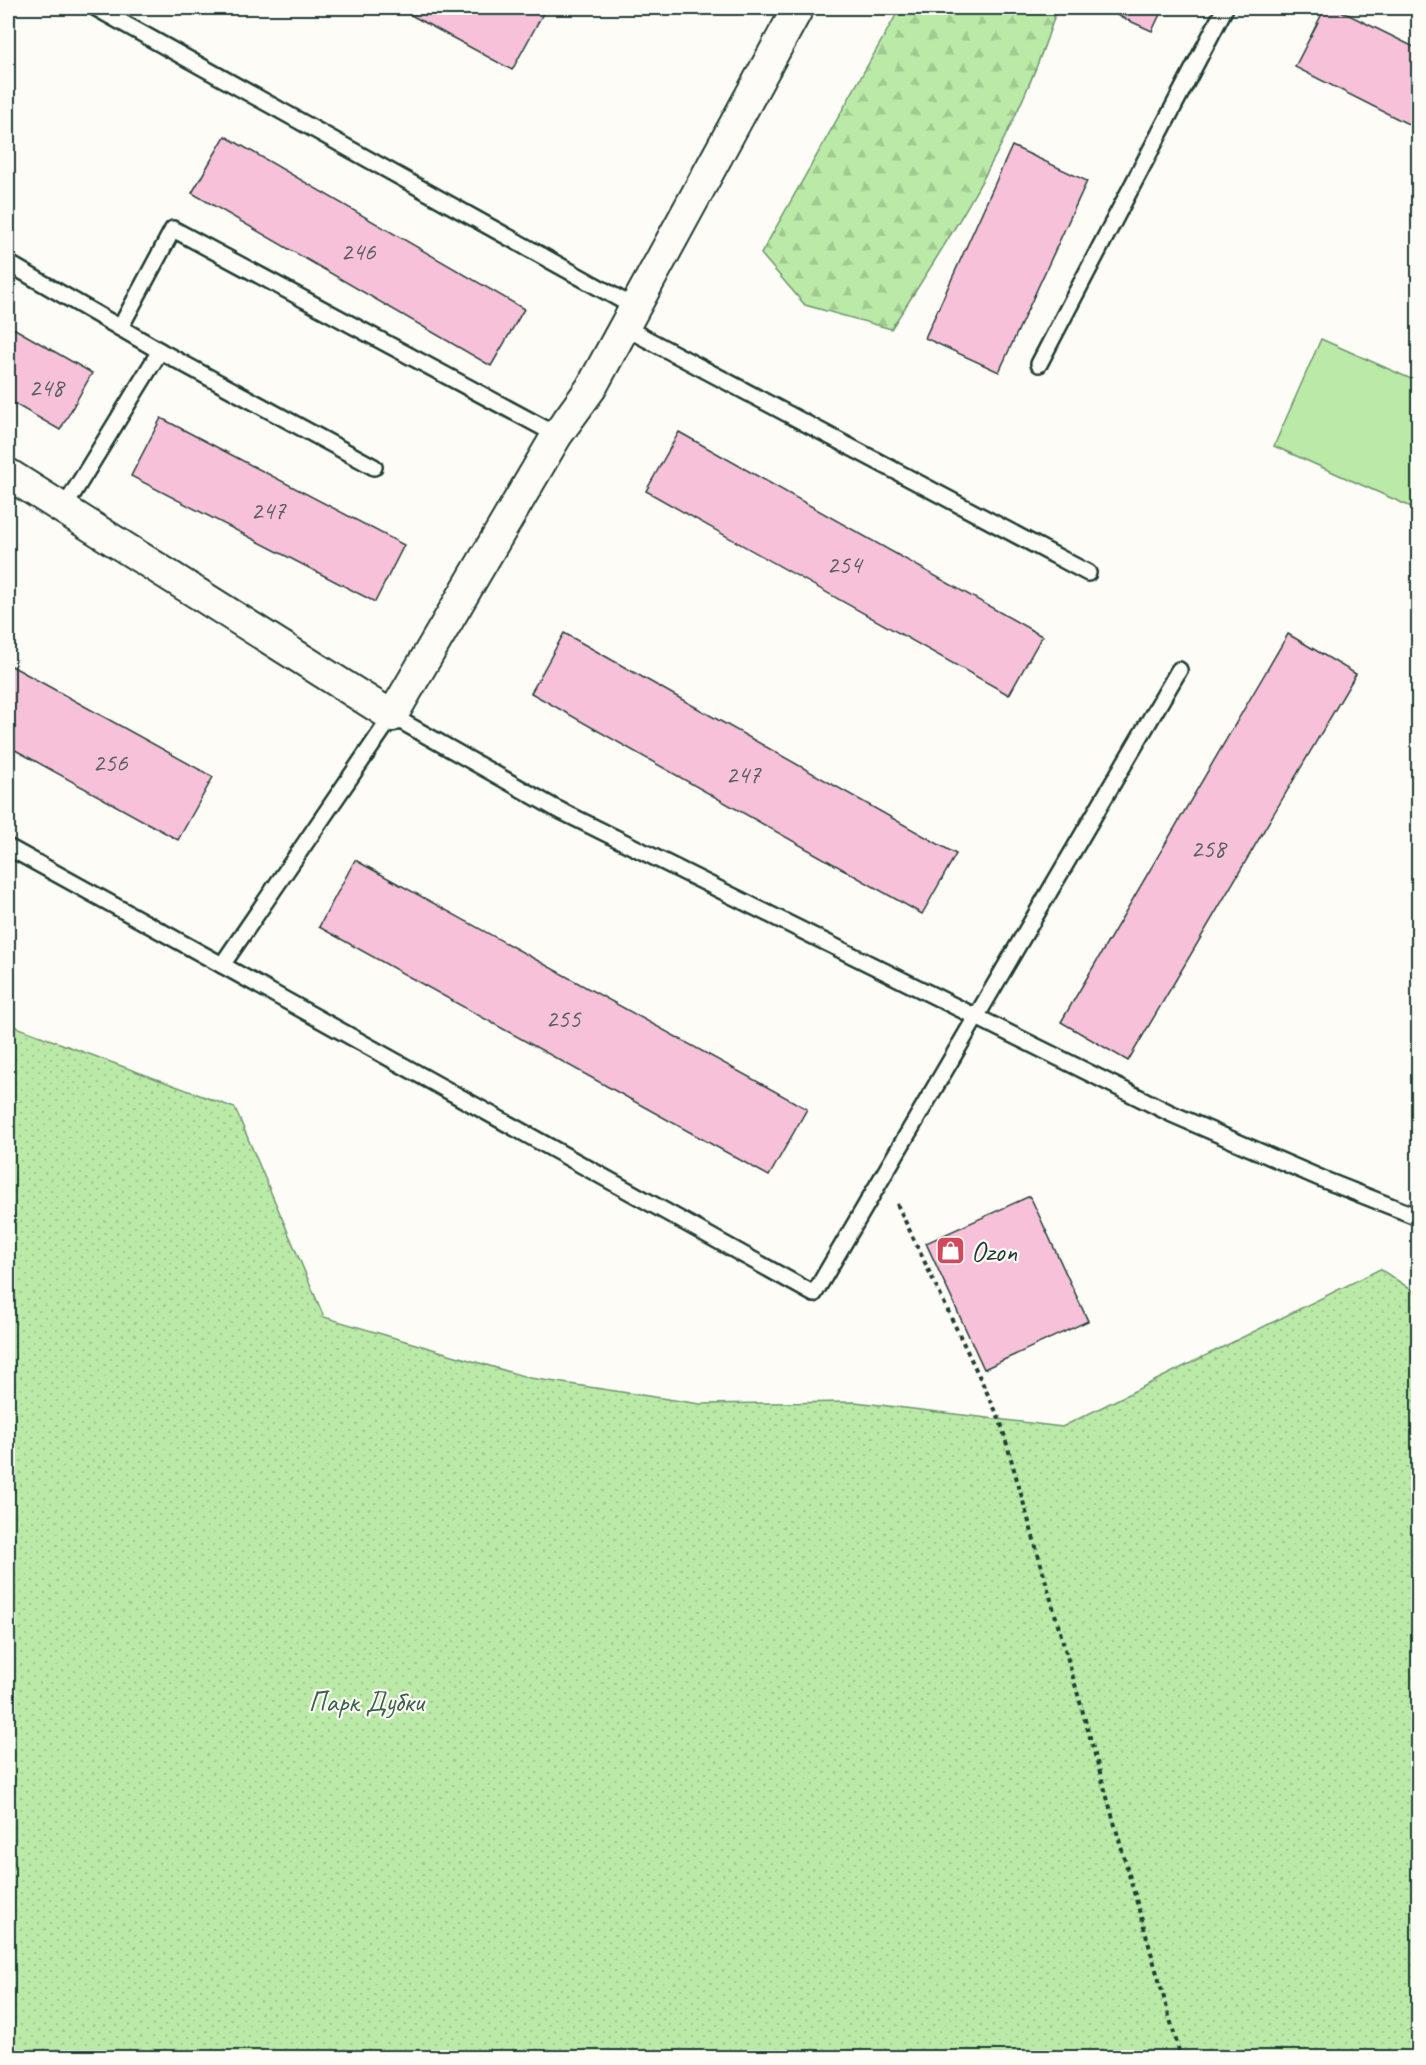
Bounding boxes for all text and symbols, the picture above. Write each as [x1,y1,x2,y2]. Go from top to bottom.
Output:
house number: 246 [340,235,377,268]
house number: 248 [28,371,66,404]
house number: 247 [250,494,287,527]
house number: 254 [826,548,864,581]
house number: 256 [92,746,129,779]
house number: 247 [725,758,762,791]
house number: 258 [1190,832,1228,865]
house number: 255 [545,1002,582,1035]
place label: Ozon [971,1234,1017,1269]
shop icon: Ozon [934,1235,966,1267]
park label: Парк Дубки [309,1684,427,1719]

